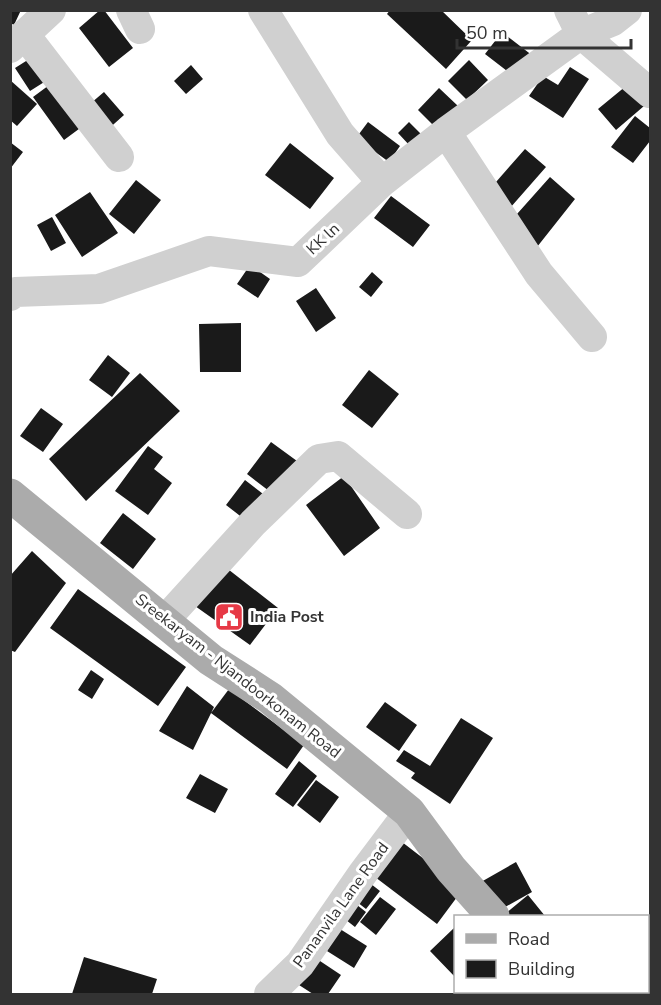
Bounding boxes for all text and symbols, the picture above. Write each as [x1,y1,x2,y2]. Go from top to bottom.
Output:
scale bar [457,12,631,50]
text: 50 m [466,21,508,45]
street label: KK ln [302,218,344,260]
street label: Sreekaryam - Njandoorkonam Road [130,589,346,763]
public building icon: India Post [213,601,245,633]
place label: India Post [250,606,325,628]
street label: Pananvila Lane Road [288,838,394,972]
legend [454,915,649,993]
text: Road [508,927,550,951]
text: Building [508,957,575,981]

